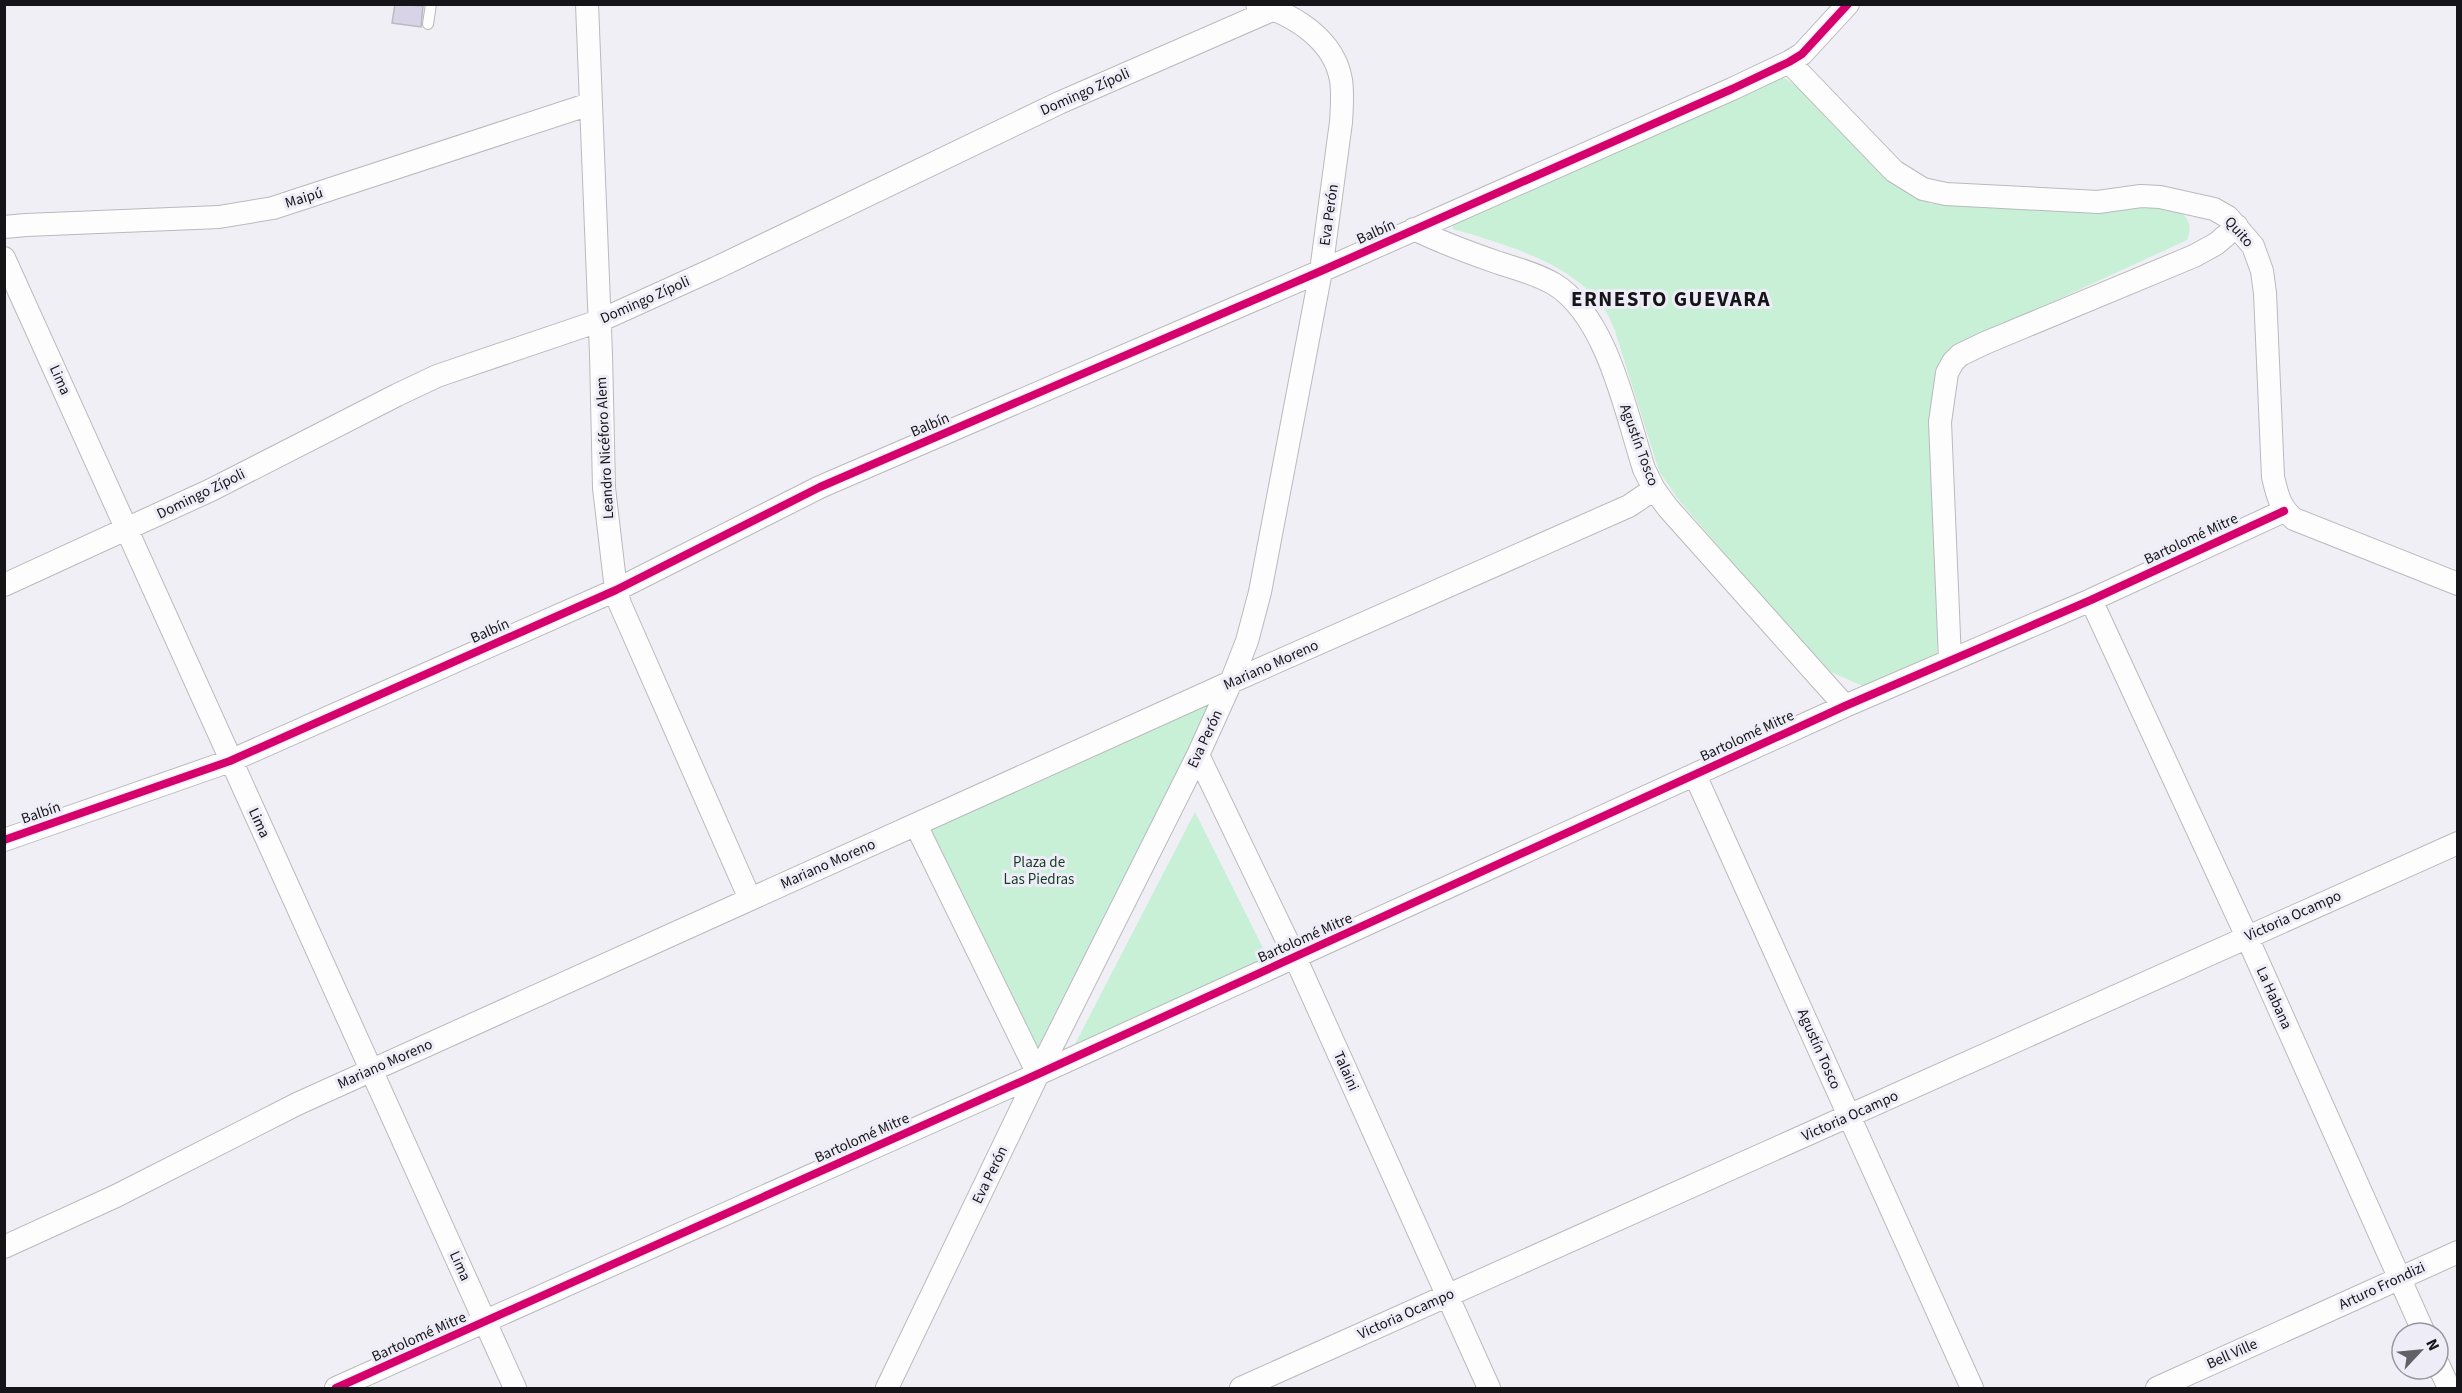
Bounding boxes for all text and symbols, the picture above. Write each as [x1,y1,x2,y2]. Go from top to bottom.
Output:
street label: Domingo Zípoli [1037,63,1133,121]
street label: Maipú [282,182,326,214]
street label: Eva Perón [1314,183,1344,247]
street label: Quito [2220,212,2258,252]
street label: Balbín [1353,214,1399,250]
street label: Domingo Zípoli [597,271,693,329]
district label: ERNESTO GUEVARA [1571,284,1771,314]
street label: Lima [44,362,76,398]
street label: Leandro Nicéforo Alem [591,376,619,520]
street label: Agustín Tosco [1614,401,1664,489]
street label: Balbín [907,407,953,443]
street label: Domingo Zípoli [153,464,249,524]
street label: Bartolomé Mitre [2141,508,2241,570]
street label: Balbín [467,613,513,649]
street label: Mariano Moreno [1220,635,1322,695]
street label: Bartolomé Mitre [1697,705,1797,767]
street label: Eva Perón [1182,706,1228,772]
street label: Balbín [18,796,64,830]
street label: Lima [243,805,275,841]
street label: Mariano Moreno [777,834,879,894]
park label: Plaza de Las Piedras [1004,852,1074,890]
street label: Victoria Ocampo [2241,885,2345,947]
street label: Bartolomé Mitre [1254,908,1356,968]
street label: La Habana [2251,963,2297,1033]
street label: Agustín Tosco [1792,1005,1846,1093]
street label: Mariano Moreno [334,1034,436,1094]
street label: Talaini [1328,1048,1364,1094]
street label: Victoria Ocampo [1798,1085,1902,1147]
street label: Bartolomé Mitre [811,1108,913,1168]
street label: Eva Perón [967,1143,1013,1207]
street label: Lima [444,1248,476,1284]
street label: Arturo Frondizi [2335,1257,2429,1315]
street label: Victoria Ocampo [1354,1283,1458,1345]
street label: Bartolomé Mitre [368,1307,470,1367]
north arrow [2390,1321,2450,1381]
street label: Bell Ville [2203,1334,2261,1374]
text: N [2420,1335,2445,1354]

